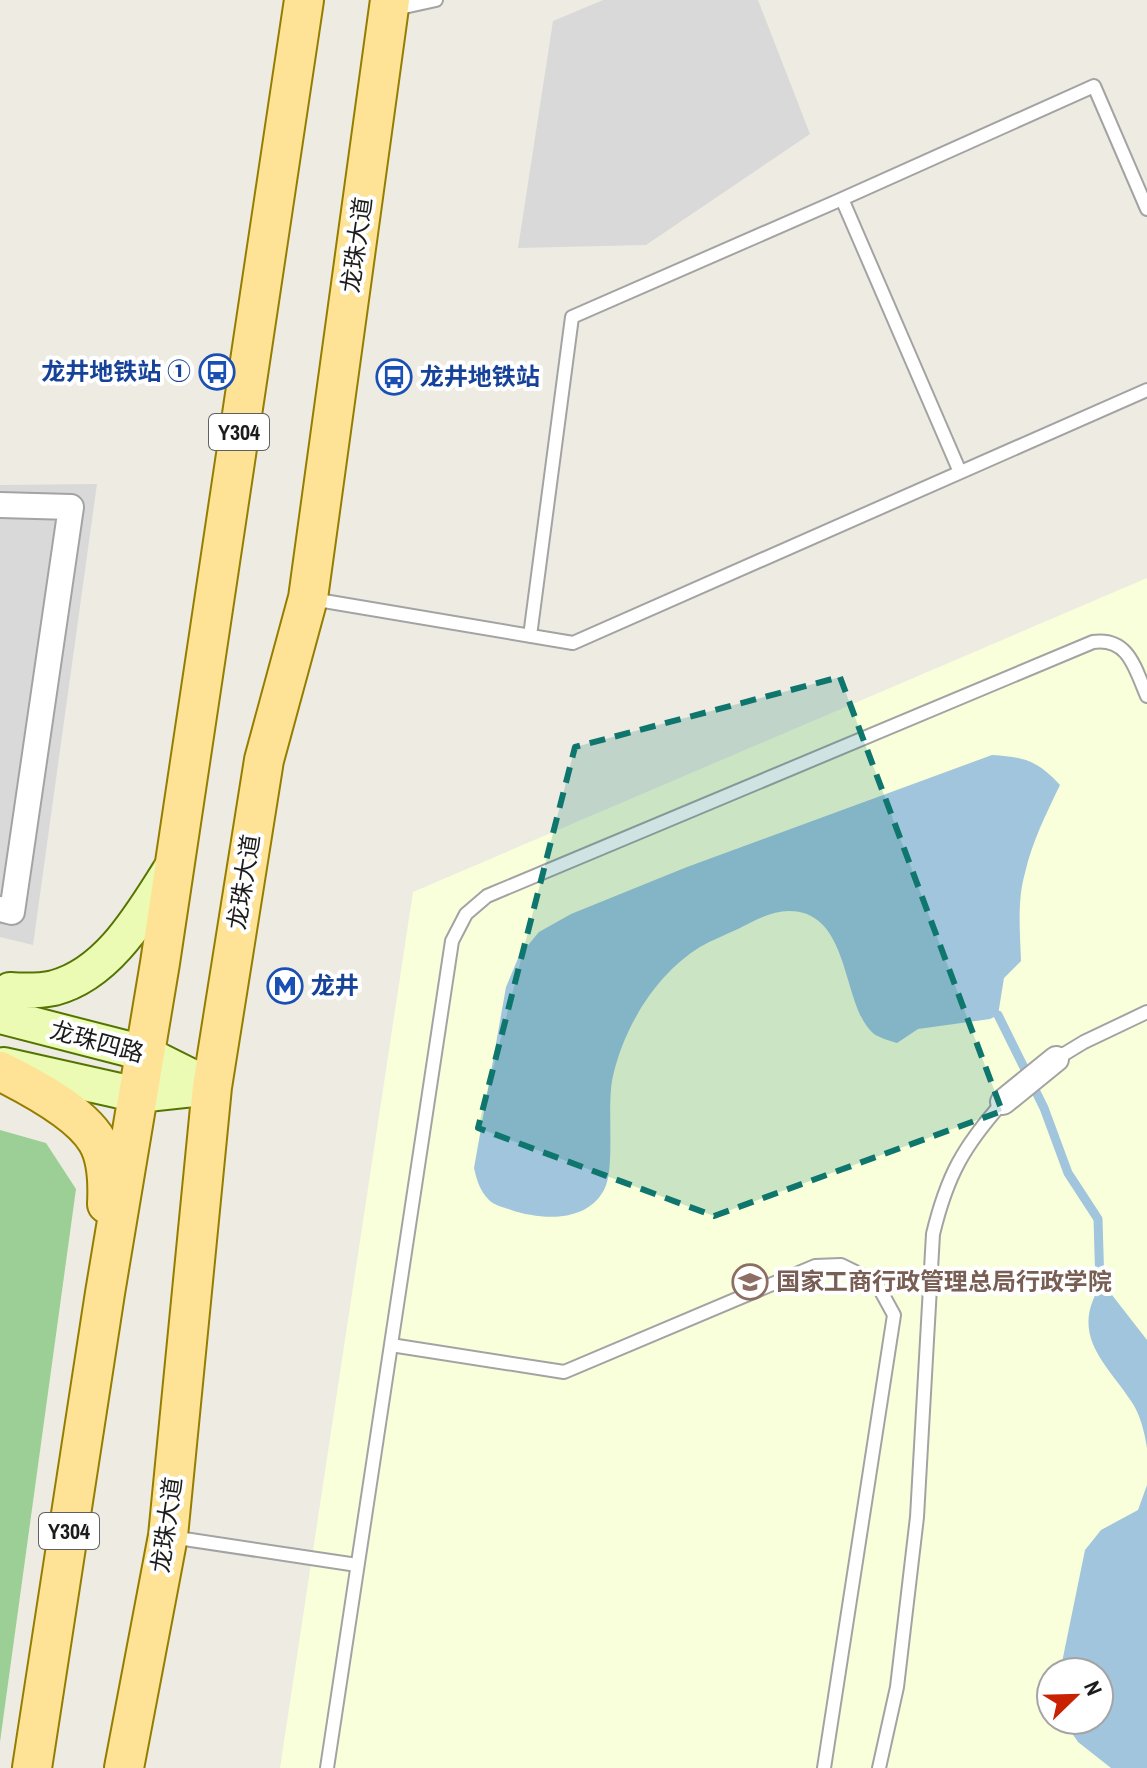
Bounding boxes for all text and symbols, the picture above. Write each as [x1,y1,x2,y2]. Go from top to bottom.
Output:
street label: 龙珠大道 [333,195,379,295]
bus stop icon: 龙井地铁站 ① [198,353,236,391]
place label: 龙井地铁站 ① [42,355,191,387]
bus stop icon: 龙井地铁站 [375,358,413,396]
place label: 龙井地铁站 [420,360,540,392]
road number: Y304 [209,414,269,450]
street label: 龙珠大道 [220,832,266,932]
metro station icon: 龙井 [266,967,304,1005]
place label: 龙井 [311,969,359,1001]
street label: 龙珠四路 [47,1013,148,1069]
school or university icon: 国家工商行政管理总局行政学院 [731,1263,769,1301]
place label: 国家工商行政管理总局行政学院 [776,1265,1112,1297]
street label: 龙珠大道 [143,1475,189,1575]
road number: Y304 [39,1513,99,1549]
north arrow [1035,1656,1115,1736]
text: N [1077,1676,1110,1700]

